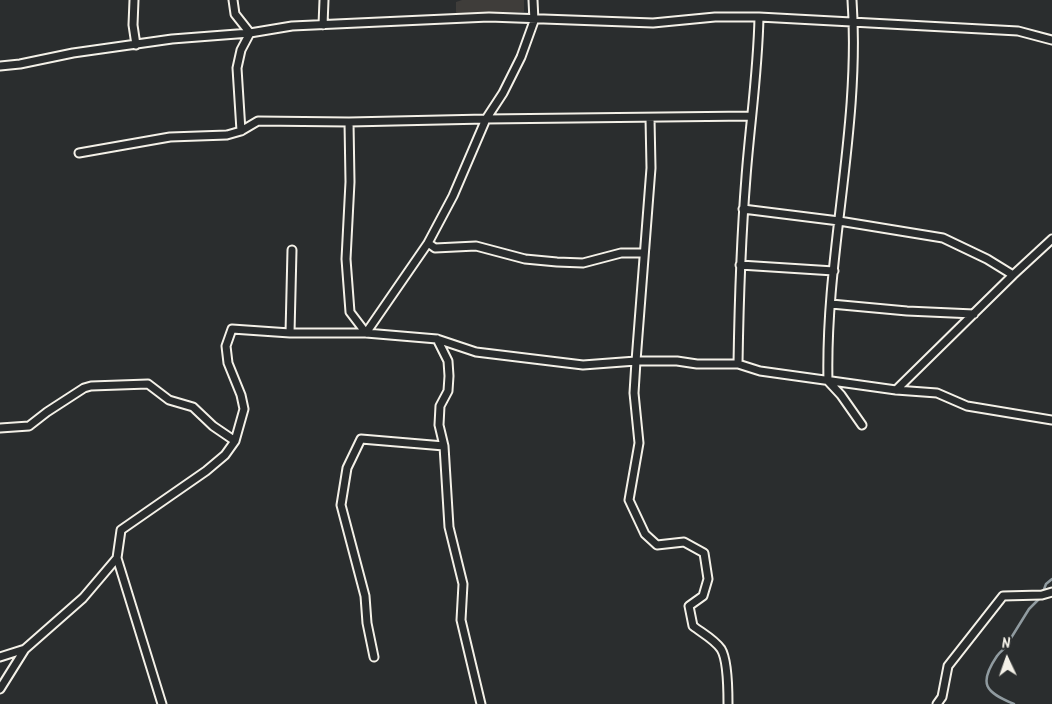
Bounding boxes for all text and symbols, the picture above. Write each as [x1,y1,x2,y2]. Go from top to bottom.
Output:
text: N [1001,633,1011,655]
north arrow [982,634,1032,684]

